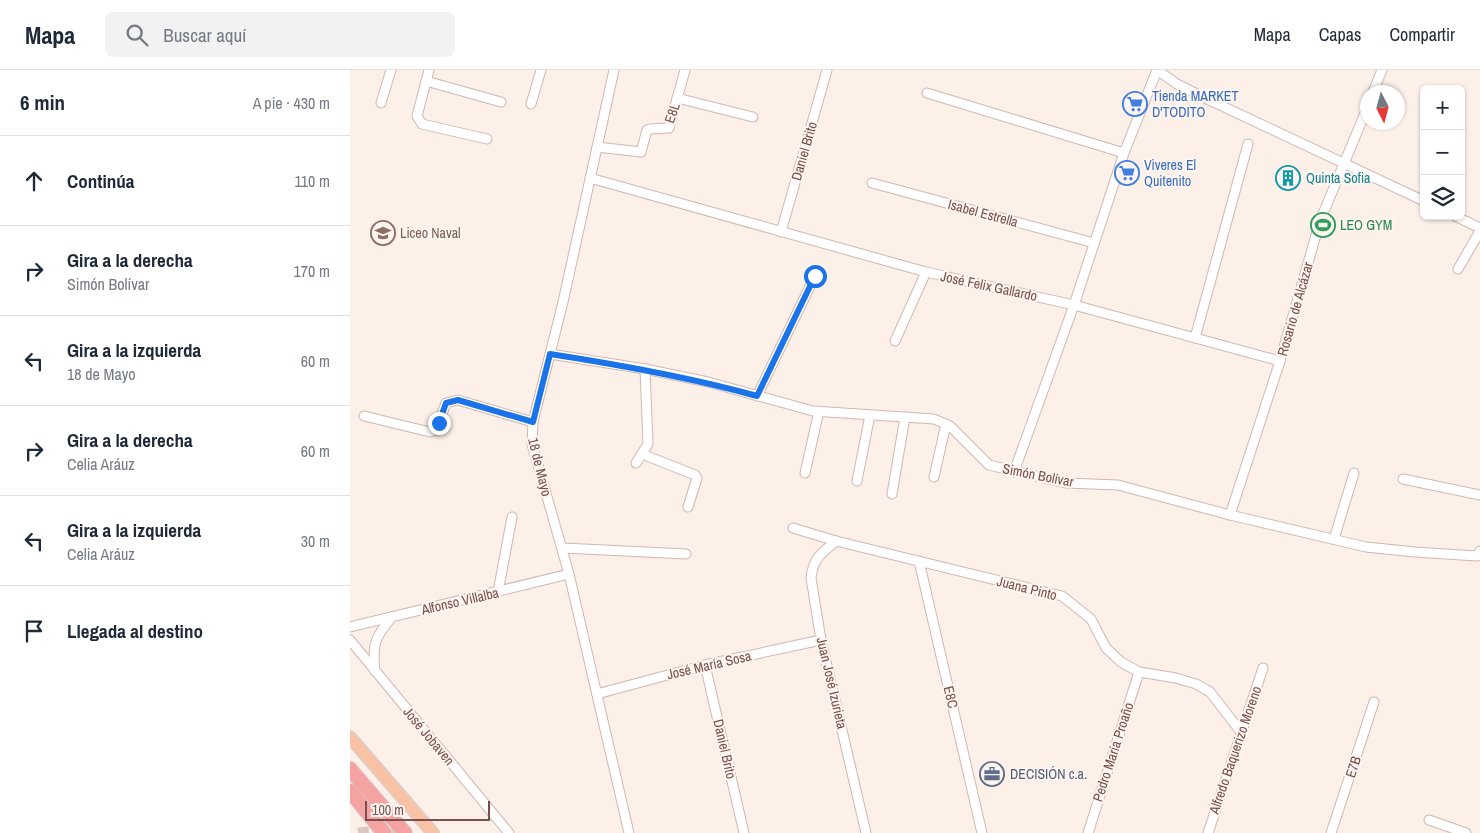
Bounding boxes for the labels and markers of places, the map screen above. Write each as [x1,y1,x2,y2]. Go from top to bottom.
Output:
place label: Tienda MARKET D'TODITO [1152,87,1239,121]
supermarket icon: Tienda MARKET D'TODITO [1122,91,1148,117]
place label: Viveres El Quitenito [1144,156,1196,190]
supermarket icon: Viveres El Quitenito [1114,160,1140,186]
building icon: Quinta Sofia [1275,165,1301,191]
place label: Quinta Sofia [1306,169,1371,187]
sports icon: LEO GYM [1310,212,1336,238]
place label: LEO GYM [1340,216,1392,234]
school or university icon: Liceo Naval [370,220,396,246]
place label: Liceo Naval [400,224,461,242]
office icon: DECISIÓN c.a. [979,761,1005,787]
place label: DECISIÓN c.a. [1010,765,1087,783]

